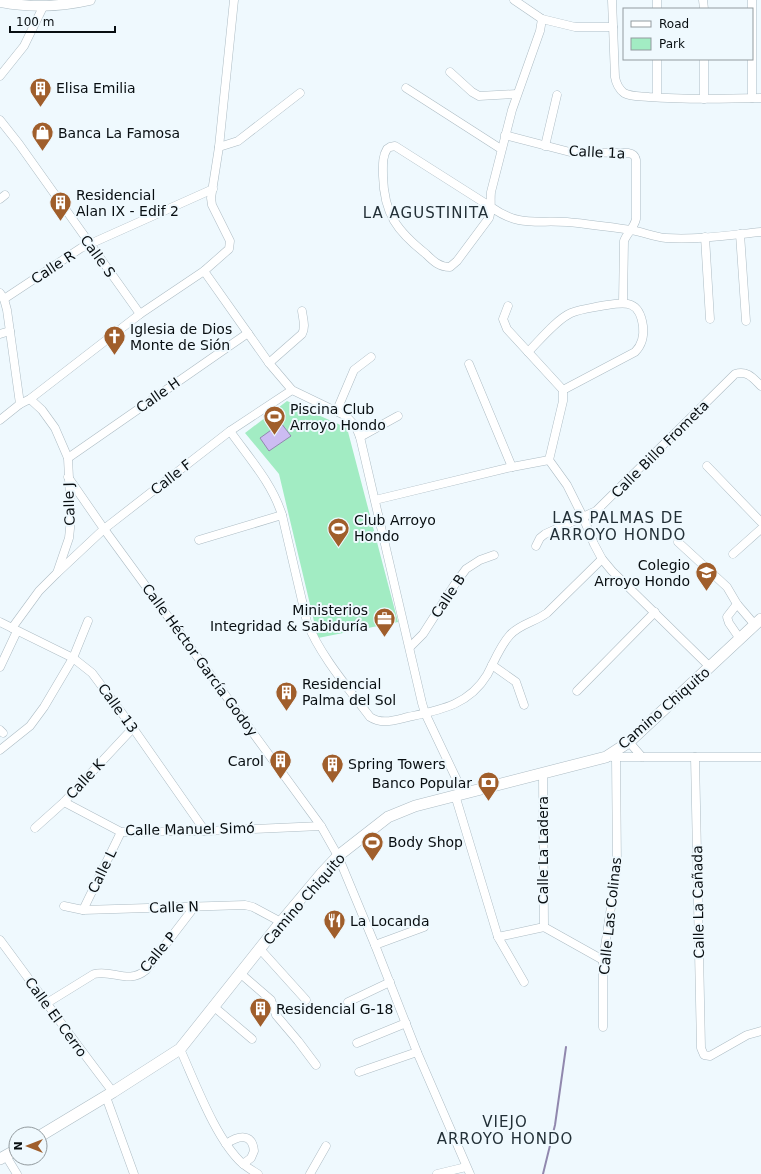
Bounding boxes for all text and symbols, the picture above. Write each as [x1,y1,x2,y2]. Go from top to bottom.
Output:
scale bar [10,8,115,34]
legend [623,8,753,60]
text: 100 m [16,15,54,29]
text: Road [659,17,689,31]
text: Park [659,37,685,51]
building icon: Elisa Emilia [27,75,53,108]
place label: Elisa Emilia [56,80,136,96]
shop icon: Banca La Famosa [30,120,56,153]
place label: Banca La Famosa [58,125,180,141]
street label: Calle 1a [568,143,626,161]
place label: Residencial Alan IX - Edif 2 [76,187,179,219]
building icon: Residencial Alan IX - Edif 2 [47,190,73,223]
district label: LA AGUSTINITA [363,204,489,222]
street label: Calle S [77,232,119,280]
street label: Calle R [28,247,78,287]
place label: Iglesia de Dios Monte de Sión [130,321,232,353]
church icon: Iglesia de Dios Monte de Sión [101,324,127,357]
street label: Calle H [133,374,183,416]
street label: Calle Billo Frometa [608,397,712,501]
place label: Piscina Club Arroyo Hondo [290,401,386,433]
sports icon: Piscina Club Arroyo Hondo [262,404,288,437]
street label: Calle F [147,456,195,498]
street label: Calle J [60,482,78,526]
district label: LAS PALMAS DE ARROYO HONDO [550,509,686,544]
place label: Club Arroyo Hondo [354,512,436,544]
sports icon: Club Arroyo Hondo [325,515,351,548]
place label: Colegio Arroyo Hondo [594,557,690,589]
school or university icon: Colegio Arroyo Hondo [693,560,719,593]
street label: Calle B [428,571,468,621]
street label: Calle Héctor García Godoy [139,580,261,740]
place label: Ministerios Integridad & Sabiduría [210,602,368,634]
office icon: Ministerios Integridad & Sabiduría [371,605,397,638]
street label: Camino Chiquito [615,664,713,752]
place label: Residencial Palma del Sol [302,676,396,708]
building icon: Residencial Palma del Sol [274,679,300,712]
street label: Calle 13 [95,680,141,736]
building icon: Carol [267,748,293,781]
building icon: Spring Towers [319,751,345,784]
place label: Carol [228,753,264,769]
street label: Calle K [63,755,108,802]
place label: Spring Towers [348,756,445,772]
bank icon: Banco Popular [475,770,501,803]
place label: Banco Popular [372,775,472,791]
street label: Calle La Ladera [535,796,551,904]
street label: Calle Manuel Simó [125,820,255,838]
sports icon: Body Shop [360,829,386,862]
place label: Body Shop [388,834,463,850]
street label: Calle La Cañada [689,845,707,959]
street label: Calle L [85,846,120,896]
street label: Camino Chiquito [260,850,348,948]
street label: Calle Las Colinas [596,856,624,976]
street label: Calle N [149,898,199,916]
restaurant icon: La Locanda [321,908,347,941]
place label: La Locanda [350,913,430,929]
street label: Calle P [137,929,179,975]
street label: Calle El Cerro [22,974,90,1060]
building icon: Residencial G-18 [247,996,273,1029]
place label: Residencial G-18 [276,1001,394,1017]
district label: VIEJO ARROYO HONDO [437,1113,573,1148]
north arrow [8,1126,48,1166]
text: N [12,1141,25,1151]

